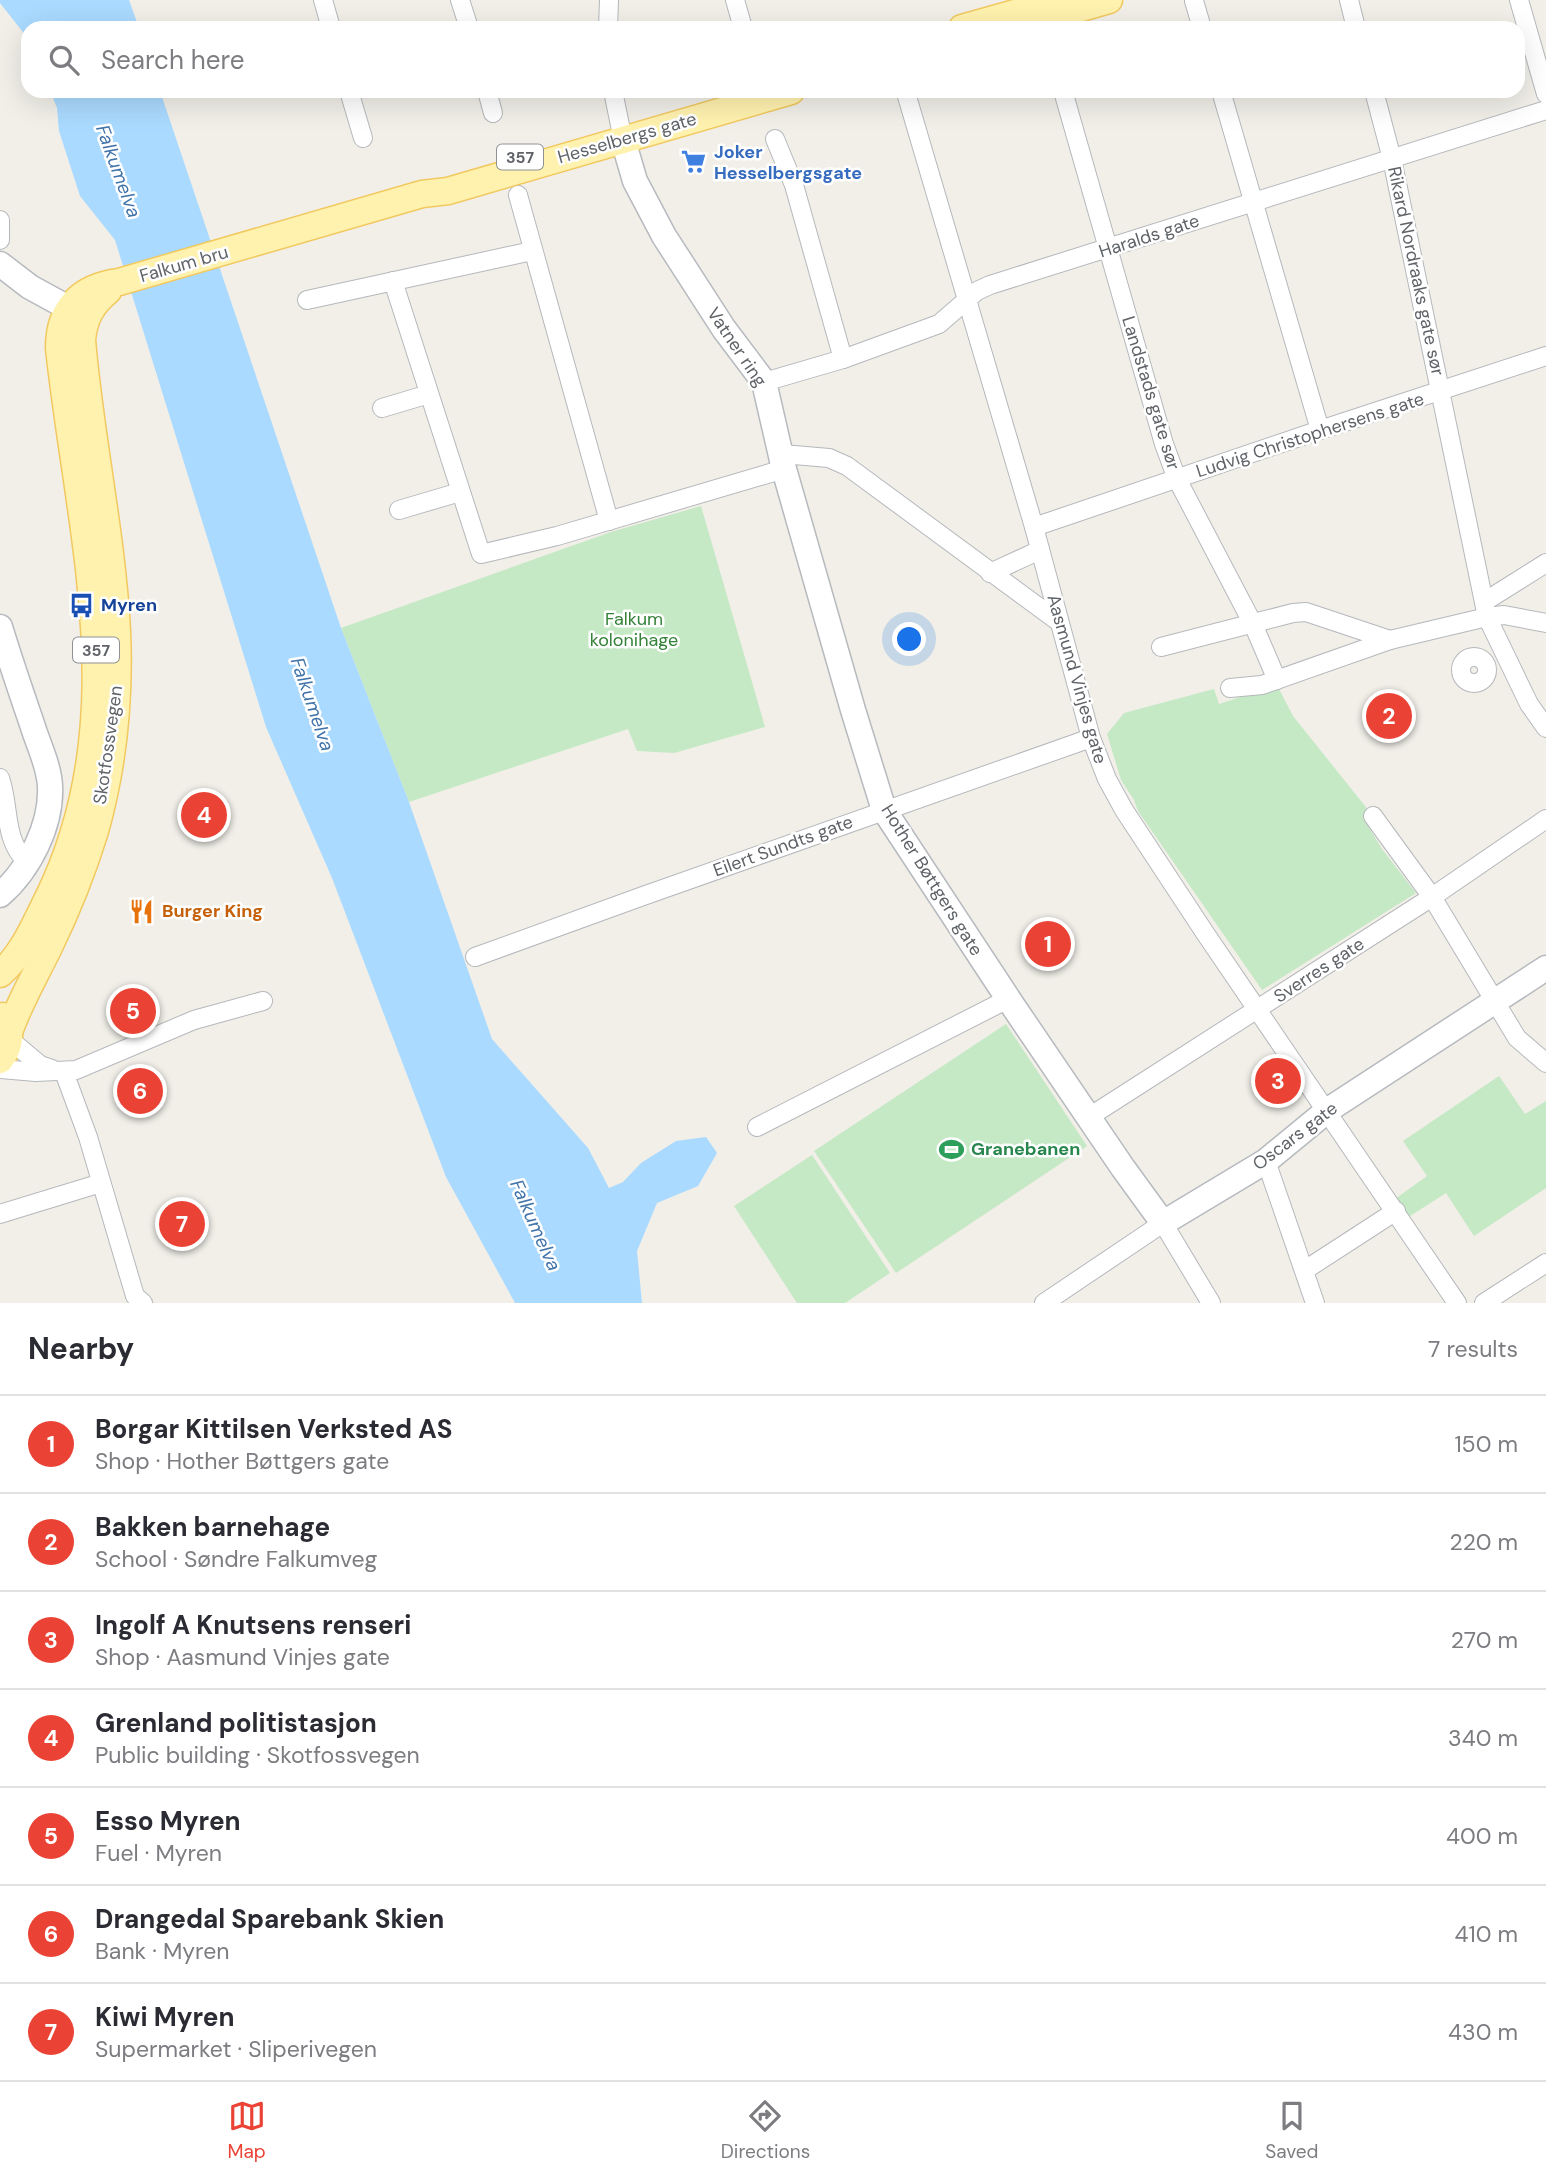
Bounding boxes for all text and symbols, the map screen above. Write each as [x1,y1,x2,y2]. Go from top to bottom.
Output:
search box [21,21,1525,98]
icon: search [45,41,83,79]
text: Search here [101,43,244,77]
street label: Hesselbergs gate [555,107,699,169]
water label: Falkumelva [90,121,147,221]
place label: Joker Hesselbergsgate [714,140,862,185]
road number: 357 [497,144,543,169]
supermarket icon: Joker Hesselbergsgate [680,148,708,176]
street label: Rikard Nordraaks gate sør [1382,164,1450,378]
street label: Haralds gate [1096,208,1202,264]
street label: Falkum bru [137,240,231,288]
street label: Vatner ring [702,303,772,391]
street label: Landstads gate sør [1116,313,1186,473]
street label: Ludvig Christophersens gate [1193,387,1427,483]
bus stop icon: Myren [67,591,95,619]
street label: Aasmund Vinjes gate [1041,592,1113,766]
place label: Myren [101,593,157,617]
park label: Falkum kolonihage [590,607,678,652]
your location [892,622,926,656]
road number: 357 [73,638,119,663]
water label: Falkumelva [285,654,340,754]
street label: Skotfossvegen [88,684,128,806]
pin: 2 [1366,690,1412,742]
pin: 4 [181,789,227,841]
street label: Hother Bøttgers gate [876,800,988,960]
street label: Eilert Sundts gate [710,810,856,882]
restaurant icon: Burger King [128,897,156,925]
place label: Burger King [162,899,263,923]
pin: 1 [1025,918,1071,970]
street label: Sverres gate [1269,932,1369,1008]
pin: 5 [110,985,156,1037]
pin: 3 [1255,1055,1301,1107]
pin: 6 [117,1065,163,1117]
street label: Oscars gate [1248,1096,1342,1176]
sports icon: Granebanen [937,1135,965,1163]
place label: Granebanen [971,1137,1080,1161]
water label: Falkumelva [504,1176,567,1275]
pin: 7 [159,1198,205,1250]
text: Nearby [28,1329,134,1368]
text: 7 results [1428,1334,1518,1364]
text: Borgar Kittilsen Verksted AS [95,1412,452,1446]
text: 1 [47,1429,55,1459]
text: 150 m [1454,1429,1518,1459]
text: Shop · Hother Bøttgers gate [95,1446,389,1476]
text: Bakken barnehage [95,1510,330,1544]
text: 2 [44,1527,58,1557]
text: 220 m [1449,1527,1518,1557]
text: School · Søndre Falkumveg [95,1544,377,1574]
text: Ingolf A Knutsens renseri [95,1608,411,1642]
text: 3 [44,1625,58,1655]
text: 270 m [1451,1625,1518,1655]
text: Shop · Aasmund Vinjes gate [95,1642,390,1672]
text: Grenland politistasjon [95,1706,377,1740]
text: 4 [44,1723,58,1753]
text: 340 m [1448,1723,1518,1753]
text: Public building · Skotfossvegen [95,1740,420,1770]
text: Esso Myren [95,1804,241,1838]
text: 5 [44,1821,58,1851]
text: 400 m [1446,1821,1518,1851]
text: Fuel · Myren [95,1838,222,1868]
text: Drangedal Sparebank Skien [95,1902,444,1936]
text: 6 [44,1919,58,1949]
text: 410 m [1455,1919,1518,1949]
text: Bank · Myren [95,1936,229,1966]
text: Kiwi Myren [95,2000,235,2034]
text: 7 [45,2017,57,2047]
text: 430 m [1448,2017,1518,2047]
text: Supermarket · Sliperivegen [95,2034,377,2064]
tab: Map [228,2097,266,2164]
tab: Directions [721,2097,810,2164]
tab: Saved [1265,2097,1318,2164]

